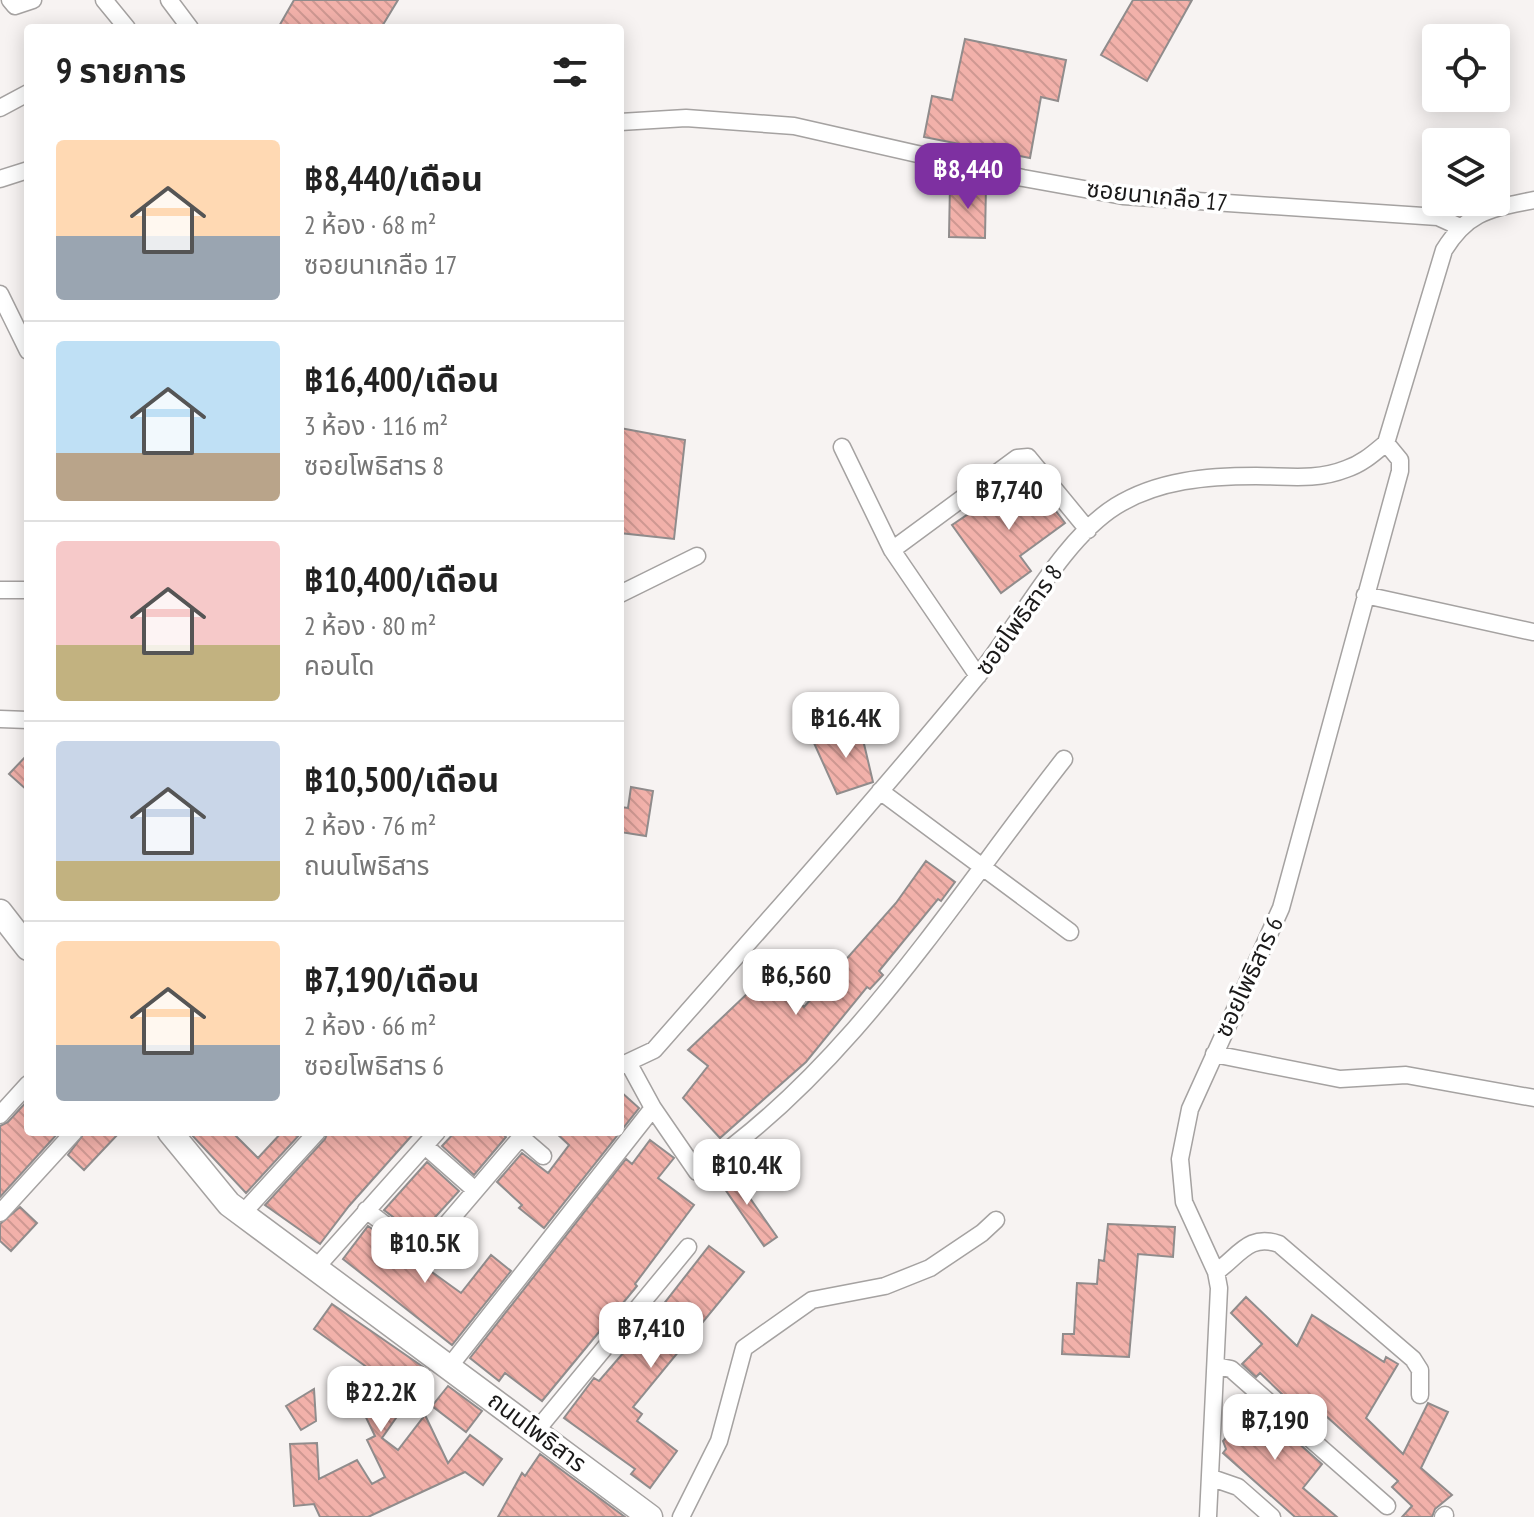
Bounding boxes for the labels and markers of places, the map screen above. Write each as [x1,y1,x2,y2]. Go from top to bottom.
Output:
pin: ฿8,440 [903,143,1033,211]
pin: ฿7,740 [944,464,1074,532]
pin: ฿16.4K [781,692,911,760]
pin: ฿6,560 [731,949,861,1017]
pin: ฿10.4K [682,1139,812,1207]
pin: ฿10.5K [360,1217,490,1285]
pin: ฿7,410 [586,1302,716,1370]
pin: ฿22.2K [316,1366,446,1434]
pin: ฿7,190 [1210,1394,1340,1462]

